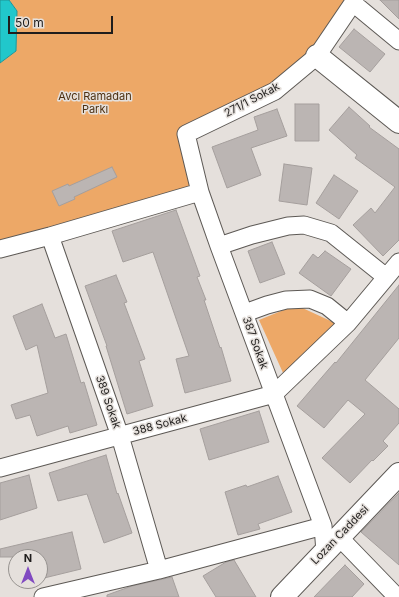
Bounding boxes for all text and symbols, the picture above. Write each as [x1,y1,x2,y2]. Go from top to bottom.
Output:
scale bar [10,8,115,34]
text: 50 m [15,15,44,30]
street label: 271/1 Sokak [222,80,282,120]
park label: Avcı Ramadan Parkı [58,90,132,116]
street label: 387 Sokak [239,315,271,371]
street label: 389 Sokak [93,374,123,430]
street label: 388 Sokak [132,411,188,439]
street label: Lozan Caddesi [308,503,372,567]
north arrow [8,549,48,589]
text: N [24,551,32,565]

